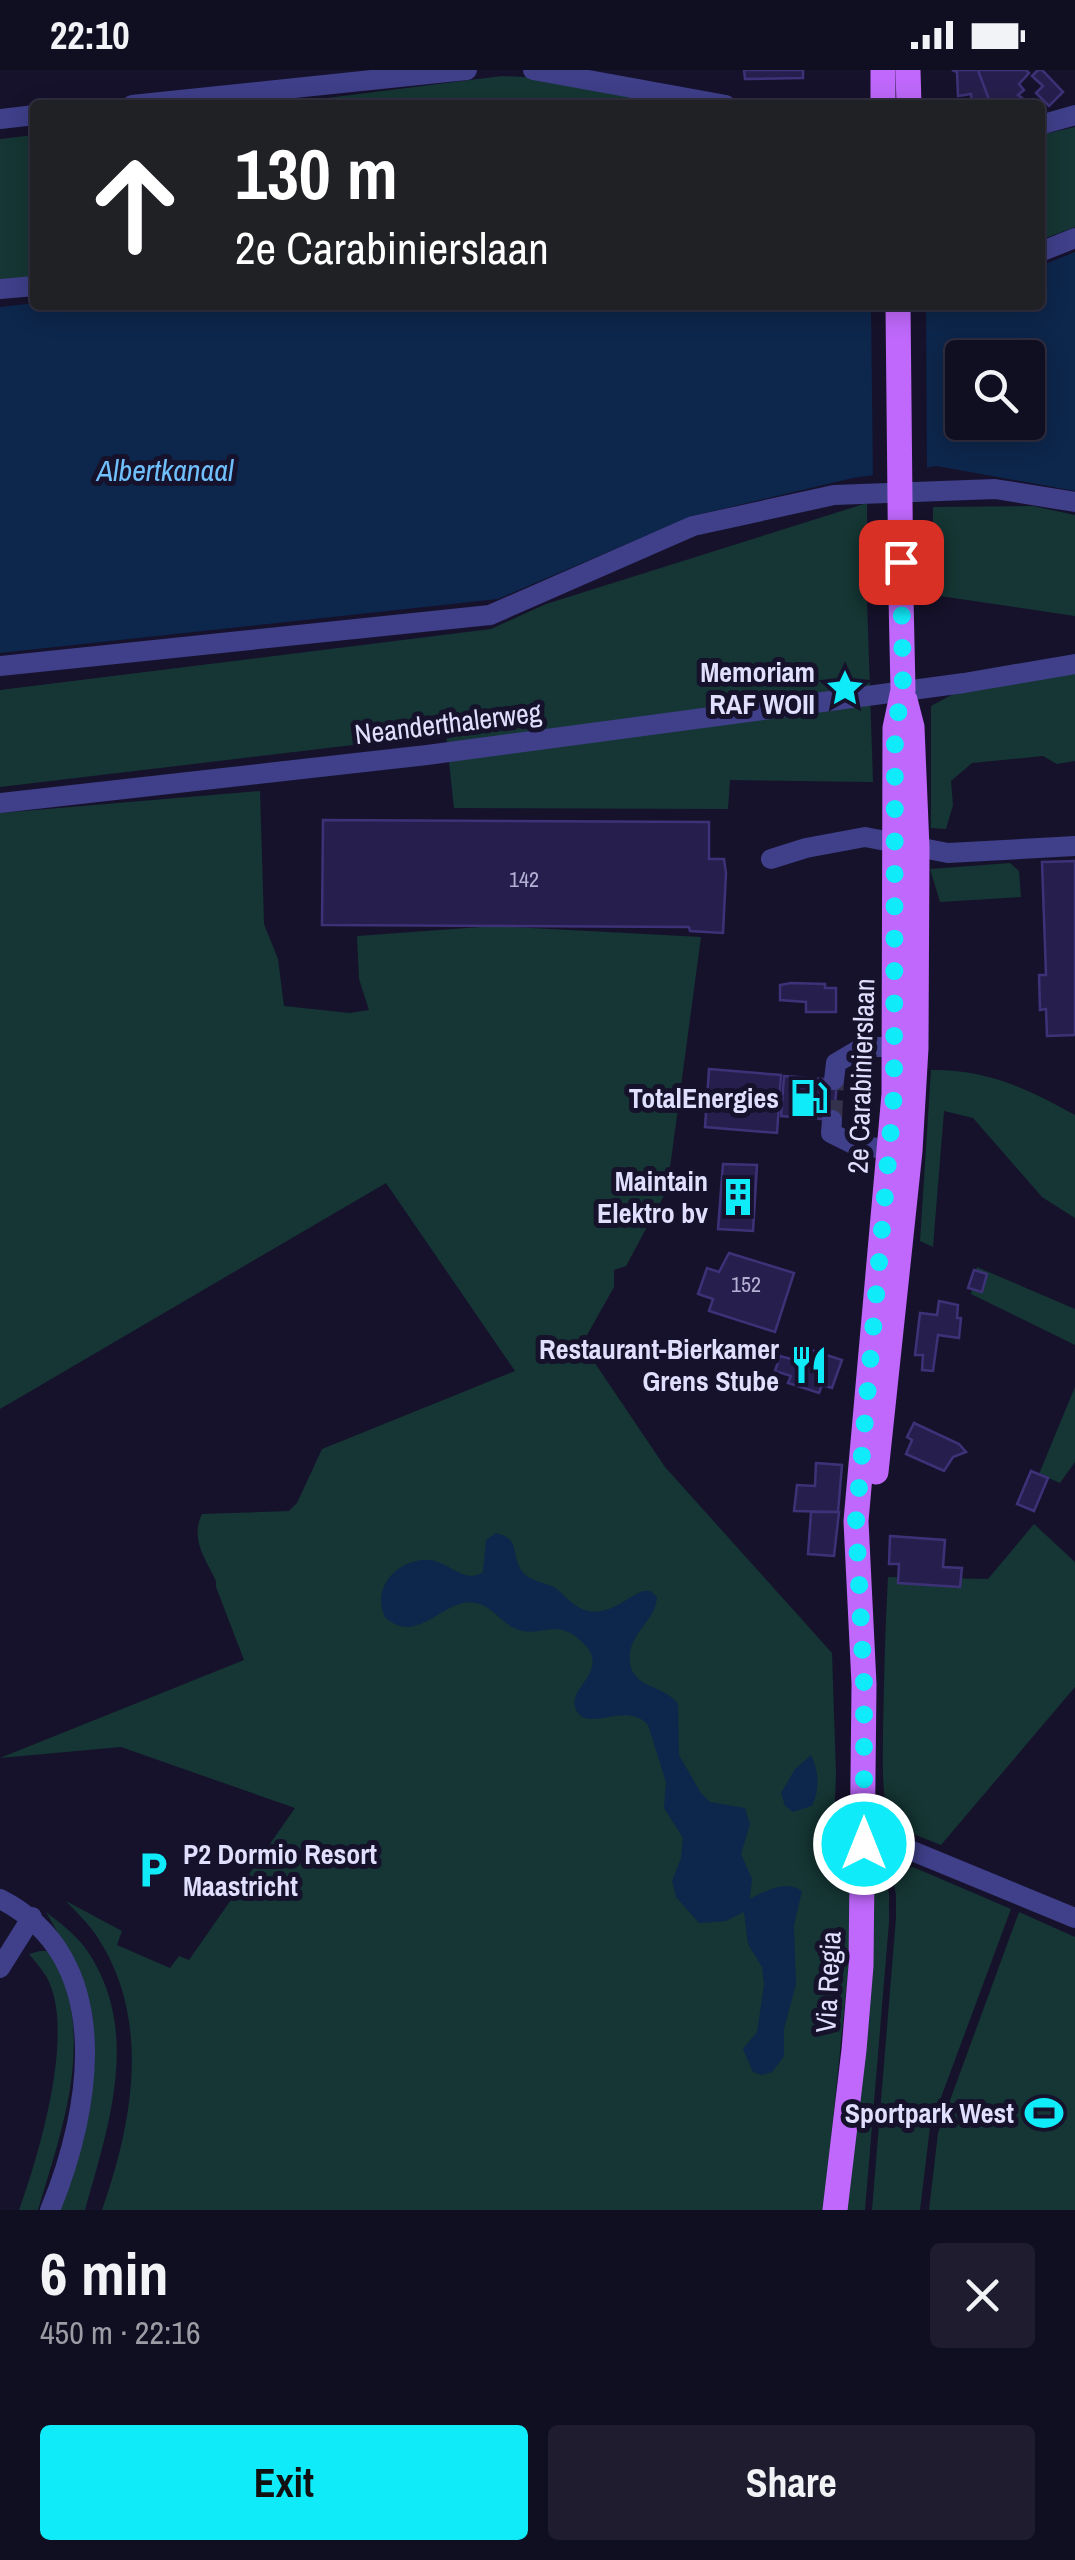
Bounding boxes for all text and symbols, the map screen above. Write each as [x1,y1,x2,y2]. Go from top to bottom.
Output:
text: 22:10 [50,10,130,61]
text: 130 m [235,127,398,221]
icon: ahead [70,140,200,270]
text: 2e Carabinierslaan [235,217,549,278]
map controls [945,340,1045,440]
button: search [945,340,1045,440]
water label: Albertkanaal [95,450,234,490]
pin [859,520,944,605]
icon: arrive [874,535,929,590]
place label: Memoriam RAF WOII [700,653,815,723]
place icon: Memoriam RAF WOII [824,667,866,709]
street label: Neanderthalerweg [353,693,544,753]
house number: 142 [509,864,539,894]
street label: 2e Carabinierslaan [839,978,883,1174]
fuel station icon: TotalEnergies [788,1077,830,1119]
place label: TotalEnergies [629,1079,779,1117]
place label: Maintain Elektro bv [597,1162,708,1232]
building icon: Maintain Elektro bv [717,1176,759,1218]
house number: 152 [731,1269,761,1299]
place label: Restaurant-Bierkamer Grens Stube [539,1330,779,1400]
restaurant icon: Restaurant-Bierkamer Grens Stube [788,1344,830,1386]
position arrow [812,1792,916,1896]
place label: P2 Dormio Resort Maastricht [183,1835,377,1905]
parking icon: P2 Dormio Resort Maastricht [132,1849,174,1891]
street label: Via Regia [806,1930,850,2034]
sports icon: Sportpark West [1023,2092,1065,2134]
place label: Sportpark West [845,2094,1014,2132]
text: 6 min [40,2233,169,2314]
button: close [930,2243,1035,2348]
text: 450 m · 22:16 [40,2311,200,2354]
button: Exit [40,2425,528,2540]
button: Share [548,2425,1035,2540]

